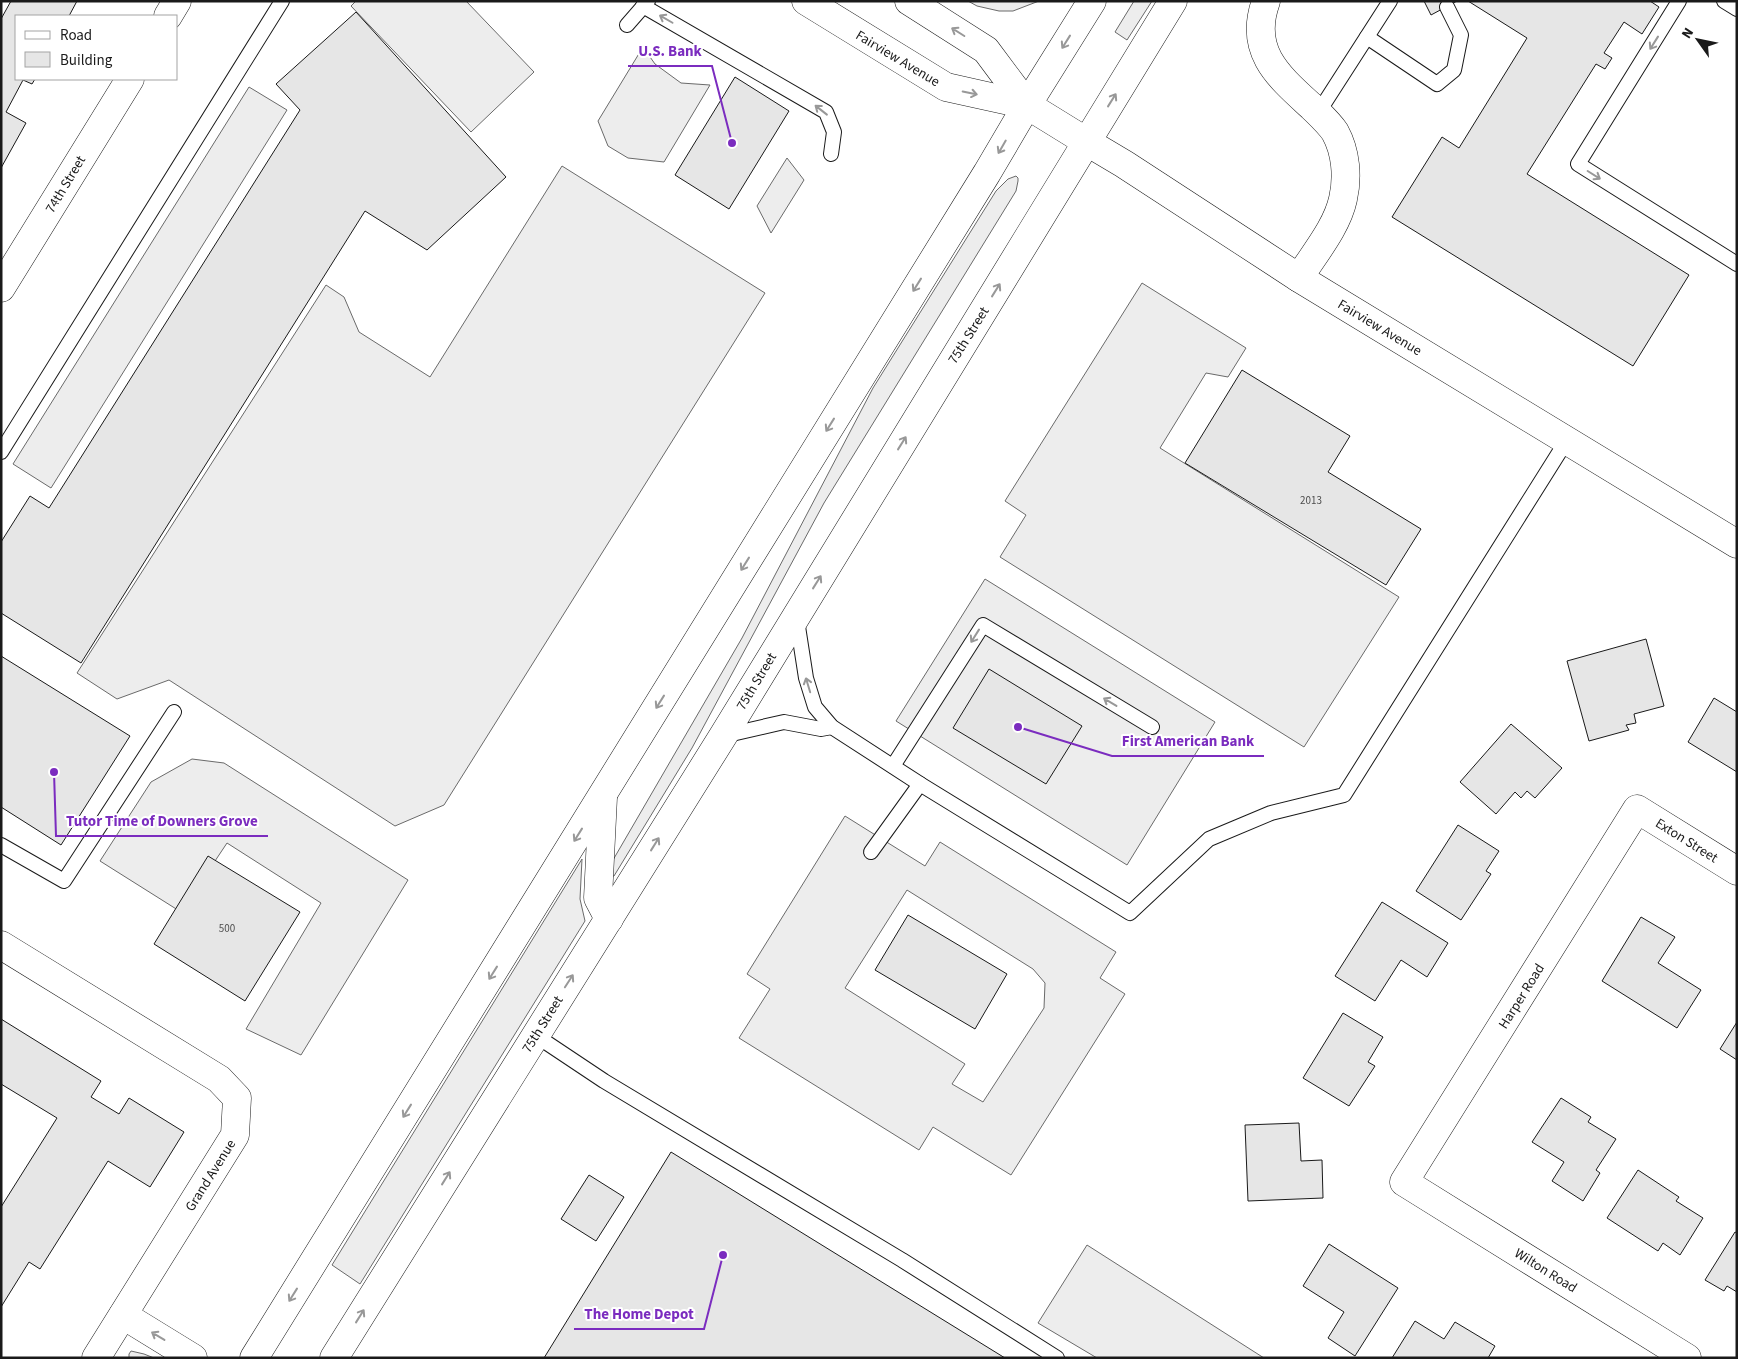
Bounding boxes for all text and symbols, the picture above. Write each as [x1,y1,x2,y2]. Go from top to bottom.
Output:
one-way arrow [659,13,673,23]
legend [15,15,178,80]
north arrow [1673,15,1723,65]
text: N [1677,24,1699,43]
text: Road [60,25,92,46]
street label: Fairview Avenue [852,26,943,92]
one-way arrow [952,27,966,37]
one-way arrow [1060,35,1071,49]
one-way arrow [1648,35,1658,49]
callout: U.S. Bank [628,36,712,66]
text: U.S. Bank [638,41,703,62]
text: Building [60,50,113,71]
one-way arrow [961,89,977,98]
one-way arrow [1108,94,1118,108]
one-way arrow [814,105,827,116]
one-way arrow [997,139,1007,154]
street label: 74th Street [41,152,91,217]
one-way arrow [1587,169,1601,180]
one-way arrow [911,278,921,292]
one-way arrow [991,283,1001,297]
street label: Fairview Avenue [1334,295,1425,361]
street label: 75th Street [943,303,994,368]
one-way arrow [824,418,834,432]
one-way arrow [897,437,907,451]
house number: 2013 [1300,493,1322,508]
one-way arrow [739,556,749,570]
one-way arrow [812,575,822,589]
one-way arrow [970,629,980,643]
street label: 75th Street [732,649,782,714]
one-way arrow [803,677,813,693]
one-way arrow [654,695,664,709]
one-way arrow [1103,696,1117,706]
callout: First American Bank [1112,726,1264,756]
text: First American Bank [1122,731,1255,752]
callout: Tutor Time of Downers Grove [56,806,268,836]
text: Tutor Time of Downers Grove [66,811,258,832]
street label: Exton Street [1651,814,1722,868]
one-way arrow [573,827,583,841]
one-way arrow [651,837,661,851]
house number: 500 [219,921,235,936]
street label: Harper Road [1494,960,1550,1033]
one-way arrow [487,966,497,980]
one-way arrow [564,974,574,988]
street label: 75th Street [517,992,568,1057]
one-way arrow [402,1104,412,1118]
street label: Grand Avenue [181,1136,241,1215]
one-way arrow [441,1172,451,1186]
street label: Wilton Road [1510,1244,1581,1298]
one-way arrow [288,1288,298,1302]
callout: The Home Depot [574,1299,704,1329]
text: The Home Depot [584,1304,694,1325]
one-way arrow [355,1310,365,1324]
one-way arrow [151,1331,165,1341]

